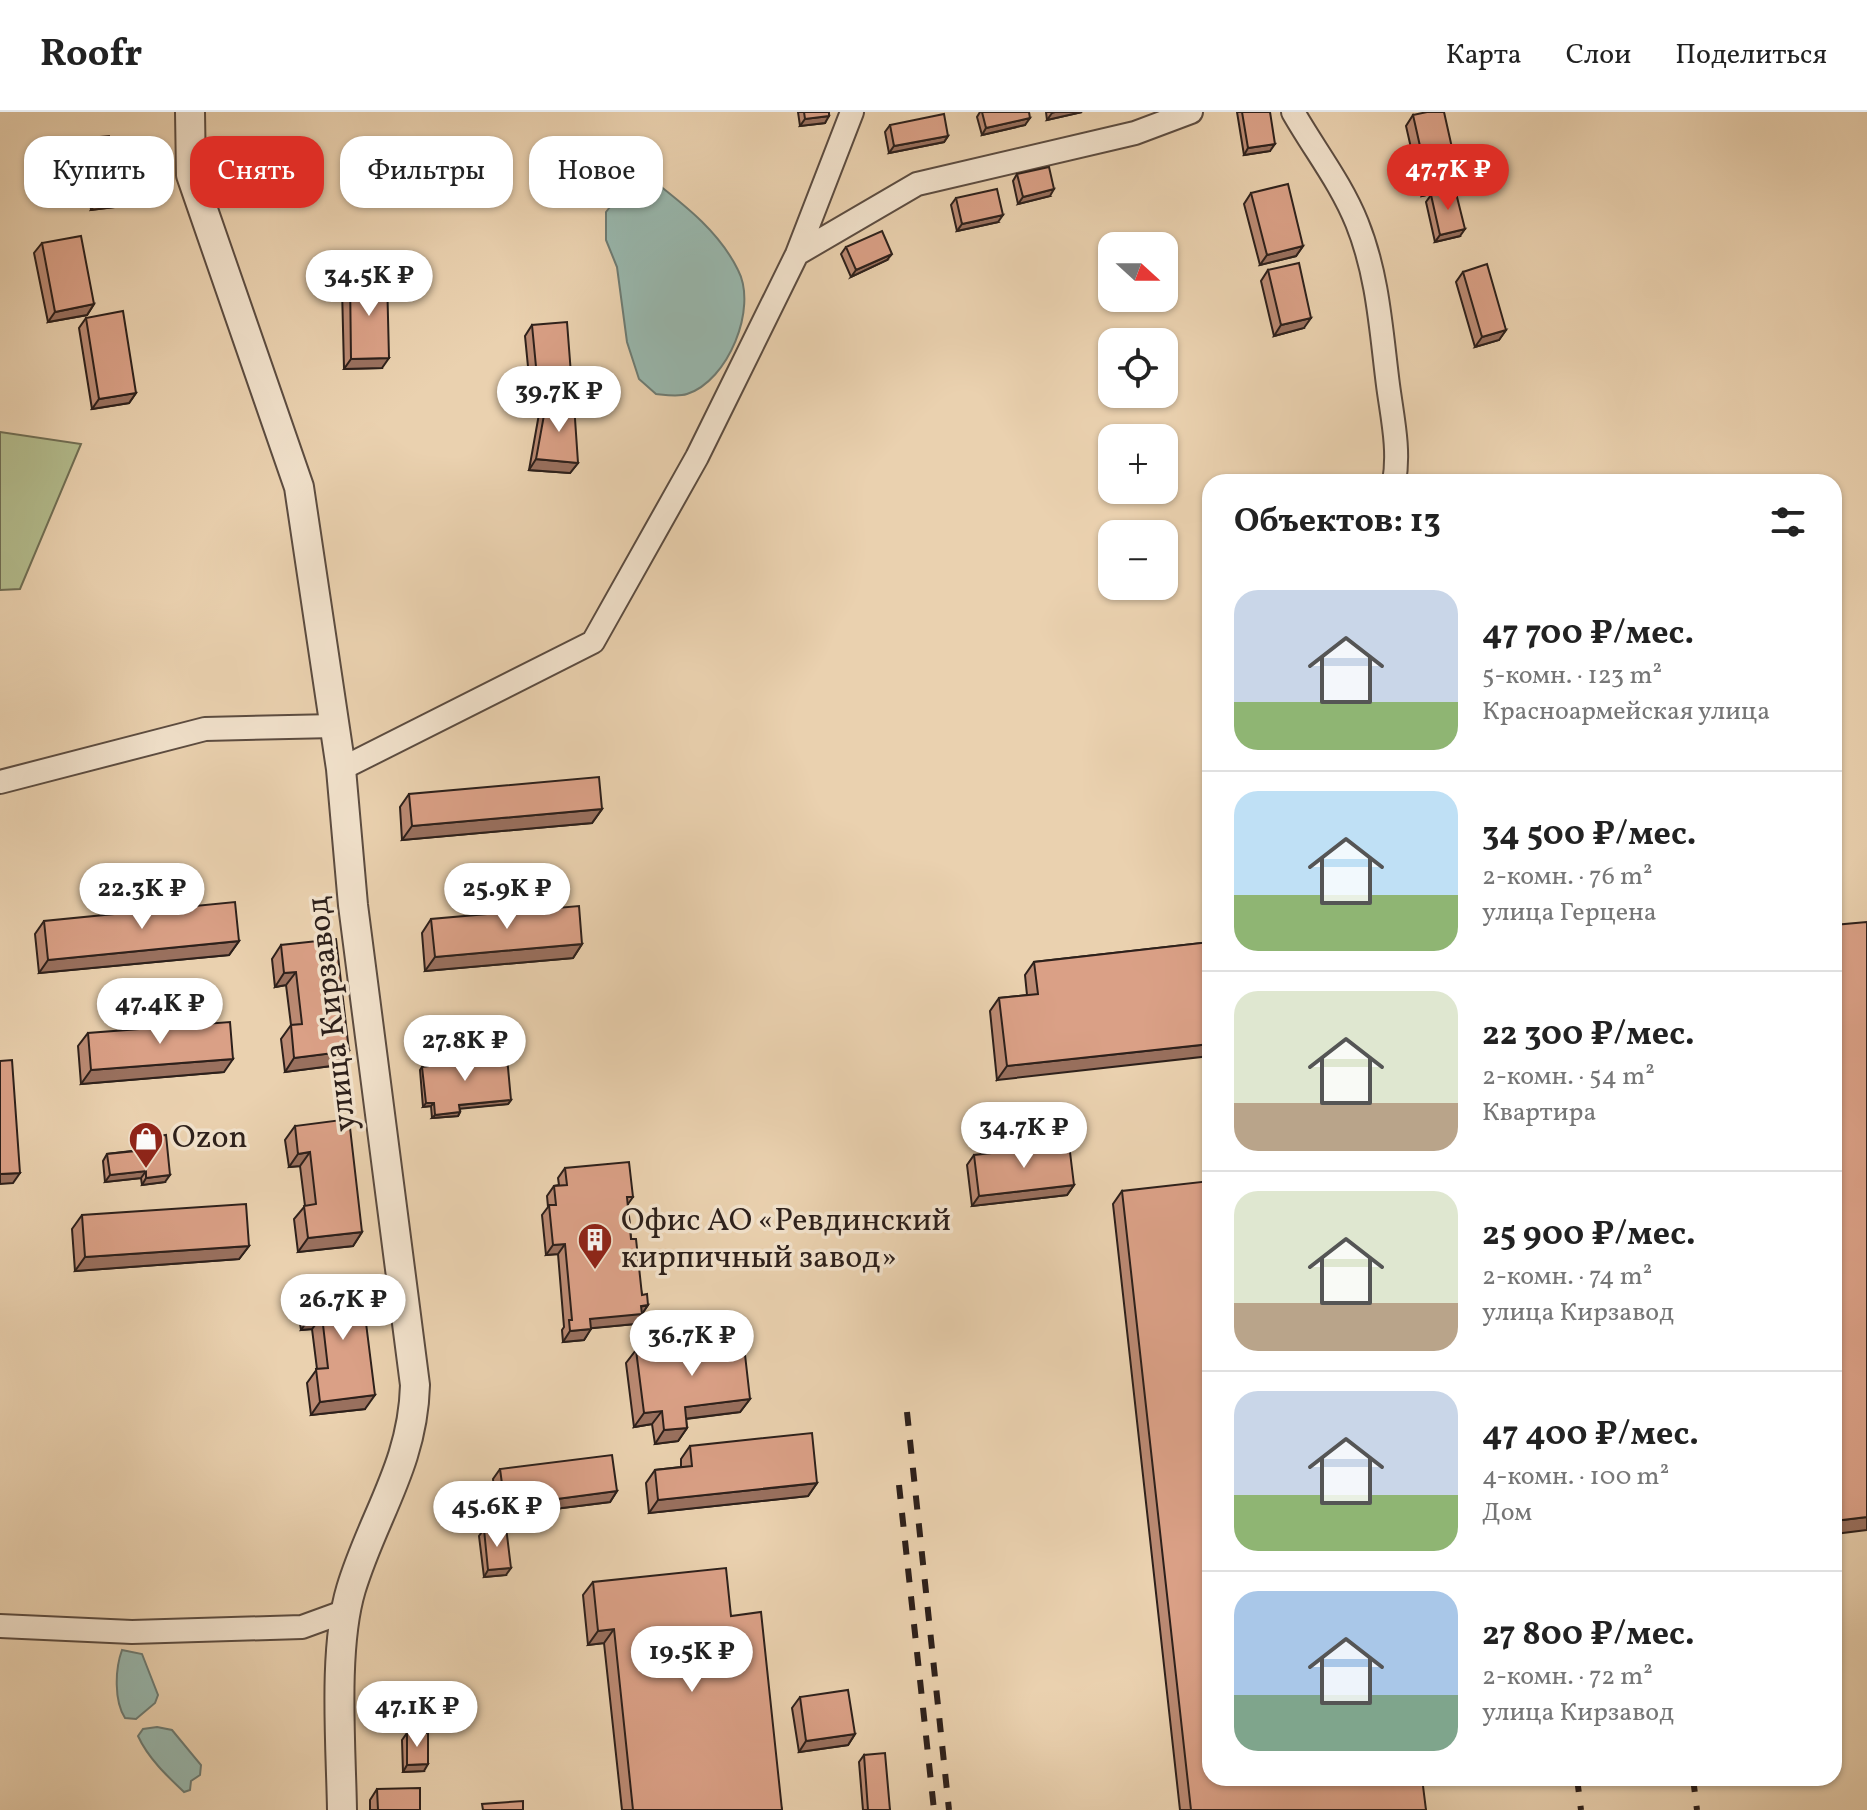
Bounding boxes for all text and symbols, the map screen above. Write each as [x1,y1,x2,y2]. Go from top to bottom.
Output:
text: Roofr [40,29,142,82]
text: Карта [1446,36,1522,75]
text: Слои [1566,36,1631,75]
text: Поделиться [1675,36,1827,75]
chip: Купить [24,136,174,208]
chip: Снять [190,136,324,208]
chip: Фильтры [340,136,513,208]
chip: Новое [529,136,663,208]
pin: 47.7K ₽ [1374,144,1522,212]
text: 47.7K ₽ [1405,152,1491,188]
north arrow [1098,232,1178,312]
map controls [1098,232,1178,600]
pin: 34.5K ₽ [295,250,443,318]
text: 34.5K ₽ [324,258,414,294]
button: locate [1098,328,1178,408]
pin: 39.7K ₽ [485,366,633,434]
text: 39.7K ₽ [515,374,603,410]
button: + [1098,424,1178,504]
text: Объектов: 13 [1234,499,1441,546]
icon: filters [1766,500,1810,544]
button: − [1098,520,1178,600]
text: 47 700 ₽/мес. [1482,611,1694,658]
icon: home [1298,622,1394,718]
text: 5-комн. · 123 m² [1482,658,1662,694]
text: Красноармейская улица [1482,694,1770,730]
text: 34 500 ₽/мес. [1482,812,1696,859]
icon: home [1298,823,1394,919]
text: 2-комн. · 76 m² [1482,859,1653,895]
pin: 22.3K ₽ [68,863,216,931]
pin: 25.9K ₽ [433,863,581,931]
text: 22.3K ₽ [97,871,187,907]
text: 25.9K ₽ [462,871,552,907]
street label: улица Кирзавод [297,894,369,1134]
text: улица Герцена [1482,895,1657,931]
pin: 47.4K ₽ [86,978,234,1046]
text: 47.4K ₽ [115,986,205,1022]
text: 22 300 ₽/мес. [1482,1012,1695,1059]
pin: 27.8K ₽ [391,1015,539,1083]
text: 27.8K ₽ [422,1023,508,1059]
icon: home [1298,1023,1394,1119]
text: 2-комн. · 54 m² [1482,1059,1655,1095]
text: Квартира [1482,1095,1596,1131]
pin: 34.7K ₽ [950,1102,1098,1170]
text: 34.7K ₽ [979,1110,1069,1146]
place label: Ozon [172,1117,248,1161]
shop icon: Ozon [127,1120,165,1170]
place label: Офис АО «Ревдинский кирпичный завод» [621,1200,951,1281]
text: 25 900 ₽/мес. [1482,1212,1696,1259]
building icon: Офис АО «Ревдинский кирпичный завод» [576,1221,614,1271]
icon: home [1298,1223,1394,1319]
text: 2-комн. · 74 m² [1482,1259,1652,1295]
pin: 26.7K ₽ [269,1274,417,1342]
text: 26.7K ₽ [299,1282,387,1318]
text: улица Кирзавод [1482,1295,1674,1331]
pin: 36.7K ₽ [618,1310,766,1378]
text: 36.7K ₽ [648,1318,736,1354]
text: 47 400 ₽/мес. [1482,1412,1699,1459]
icon: home [1298,1423,1394,1519]
text: 4-комн. · 100 m² [1482,1459,1669,1495]
pin: 45.6K ₽ [423,1481,571,1549]
text: 45.6K ₽ [451,1489,543,1525]
text: Дом [1482,1495,1532,1531]
text: 27 800 ₽/мес. [1482,1612,1695,1659]
icon: home [1298,1623,1394,1719]
pin: 19.5K ₽ [618,1626,766,1694]
text: 19.5K ₽ [649,1634,735,1670]
text: 2-комн. · 72 m² [1482,1659,1653,1695]
pin: 47.1K ₽ [343,1681,491,1749]
text: 47.1K ₽ [374,1689,460,1725]
text: улица Кирзавод [1482,1695,1674,1731]

